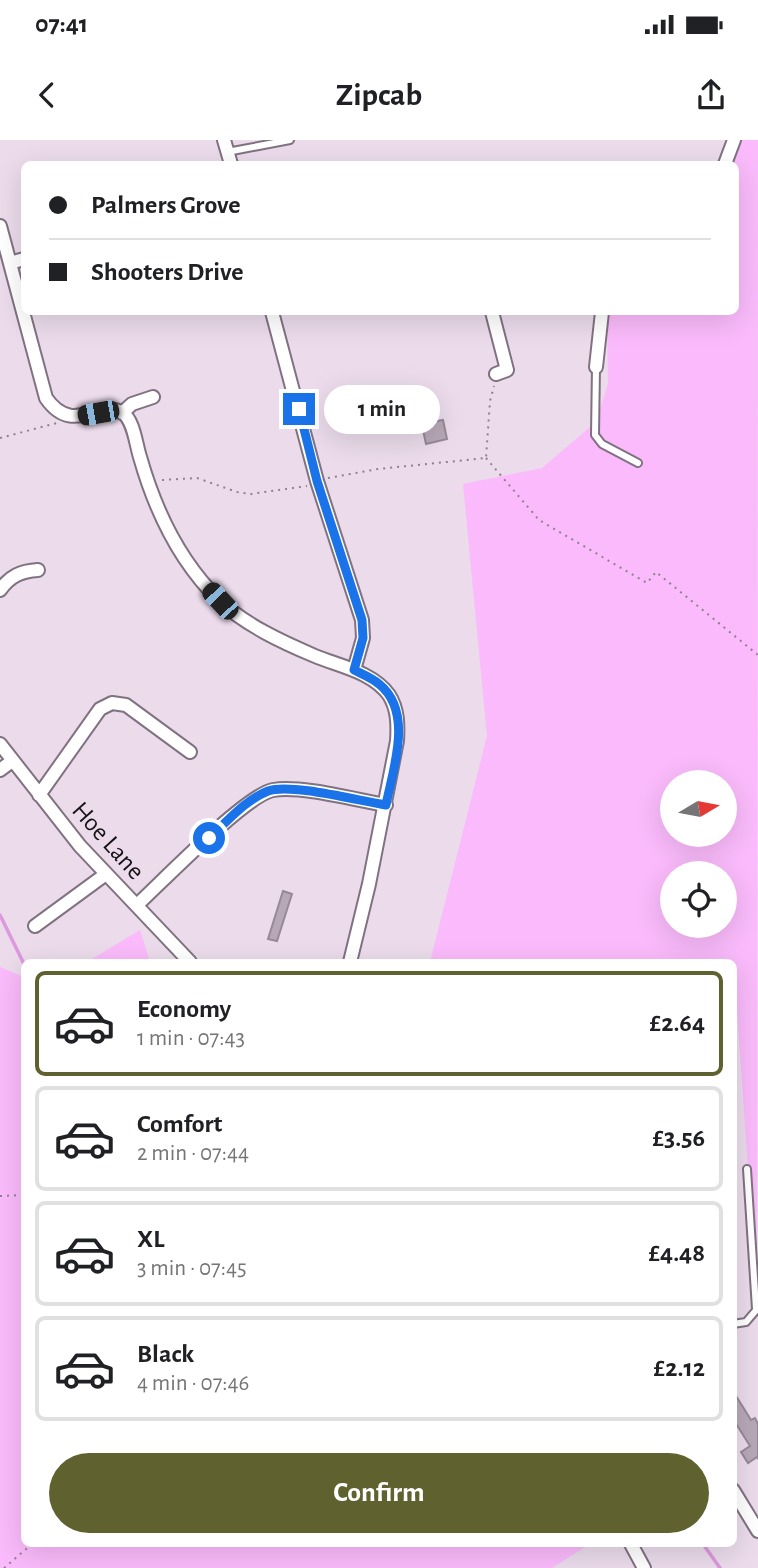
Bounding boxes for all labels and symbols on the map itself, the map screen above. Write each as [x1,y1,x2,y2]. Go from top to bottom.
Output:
callout: 1 min [324,384,439,434]
route end [283,393,315,425]
car [76,399,121,427]
car [198,578,243,624]
north arrow [660,770,737,847]
street label: Hoe Lane [67,797,149,884]
route start [193,822,225,854]

